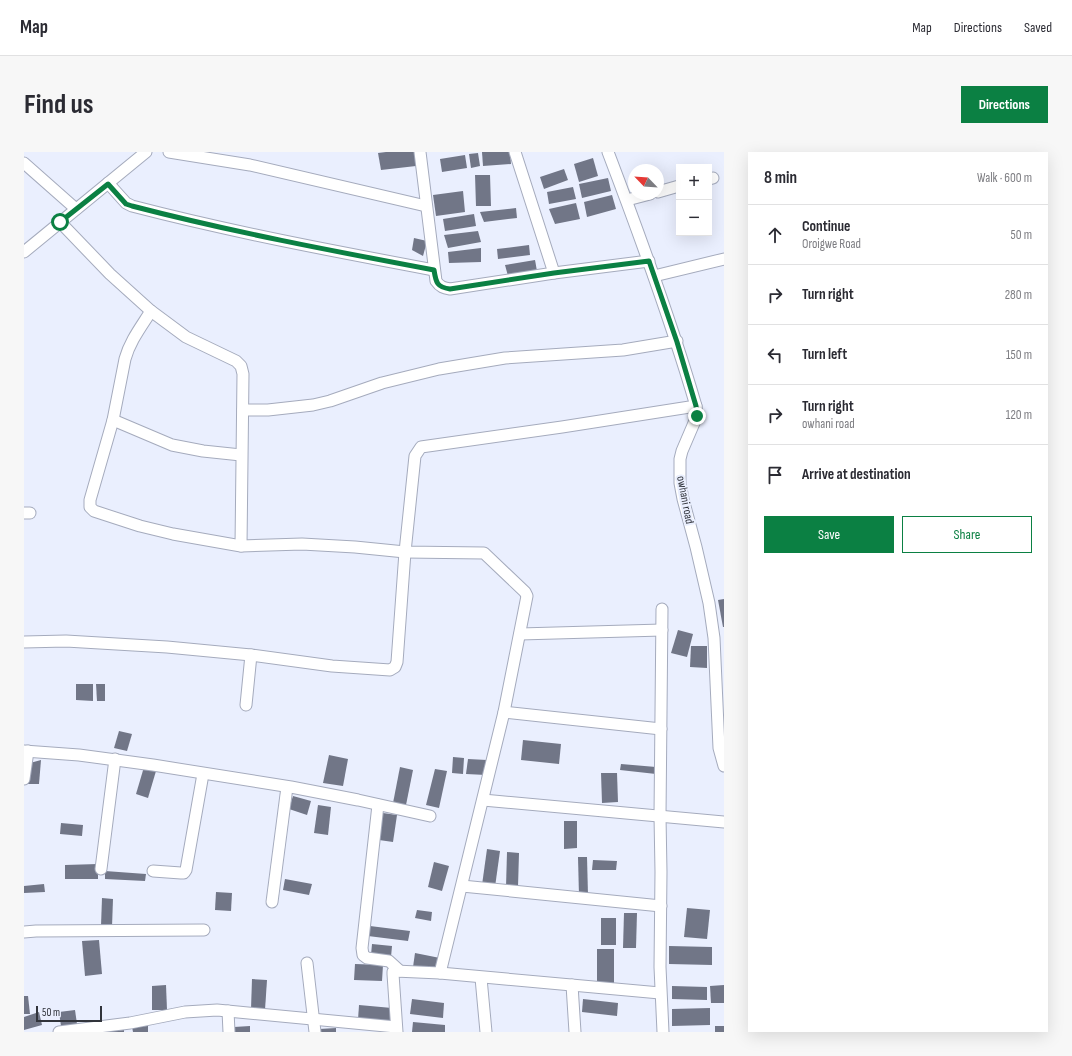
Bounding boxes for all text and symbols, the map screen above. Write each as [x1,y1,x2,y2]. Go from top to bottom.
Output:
text: Map [20,16,48,39]
text: Map [912,19,932,36]
text: Directions [954,19,1002,36]
text: Saved [1024,19,1052,36]
button: Directions [961,86,1048,123]
text: Find us [24,88,93,121]
north arrow [628,164,664,200]
map controls [676,164,712,236]
button: + [676,164,712,200]
text: 8 min [764,168,797,188]
text: Walk · 600 m [977,170,1032,186]
button: − [676,200,712,236]
route start [51,213,69,231]
text: Continue [802,217,851,236]
icon: ahead [764,224,786,246]
text: 50 m [1011,227,1032,243]
text: Oroigwe Road [802,236,861,252]
icon: right [764,284,786,306]
text: Turn right [802,285,854,304]
text: 280 m [1005,287,1032,303]
icon: left [764,344,786,366]
text: Turn left [802,345,847,364]
text: 150 m [1006,347,1032,363]
text: Turn right [802,397,854,416]
icon: right [764,404,786,426]
route end [688,407,706,425]
text: 120 m [1006,407,1032,423]
text: owhani road [802,416,855,432]
icon: arrive [764,464,786,486]
text: Arrive at destination [802,465,911,484]
street label: owhani road [673,475,697,525]
button: Save [764,516,894,553]
button: Share [902,516,1032,553]
scale bar [36,1004,102,1023]
text: 50 m [42,1006,60,1019]

